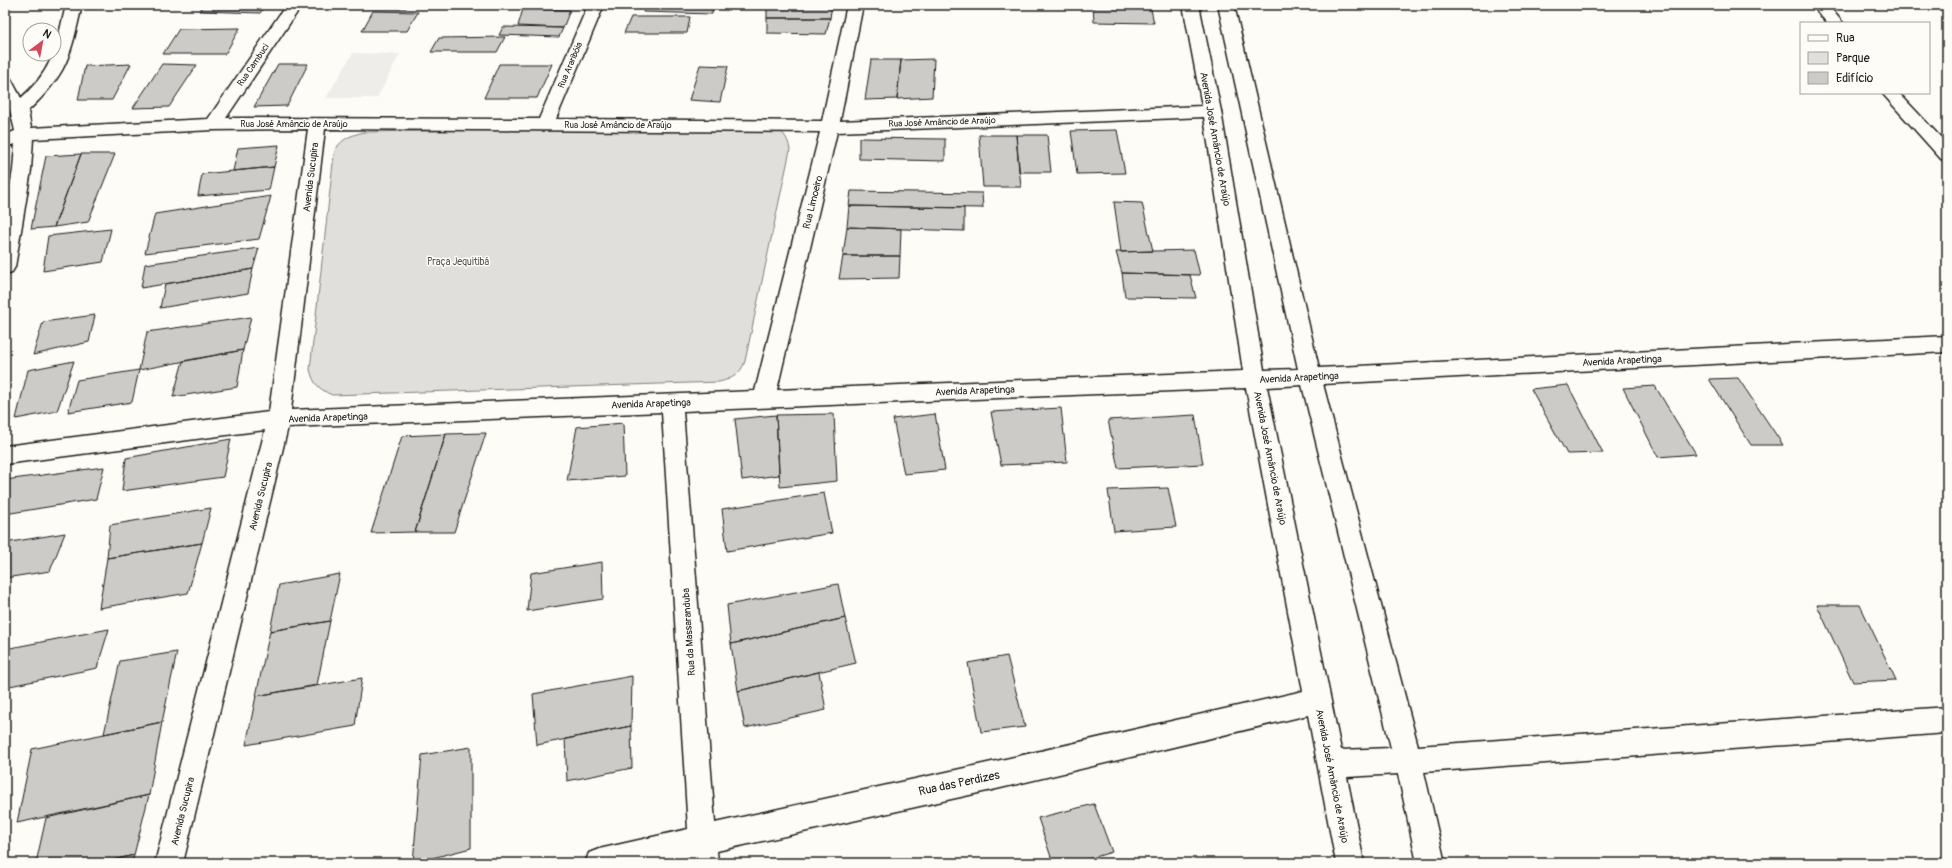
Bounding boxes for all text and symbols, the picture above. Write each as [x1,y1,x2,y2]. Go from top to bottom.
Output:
north arrow [22,22,62,62]
legend [1800,22,1930,94]
text: N [40,26,54,42]
text: Rua [1836,31,1855,46]
street label: Rua Araribóia [556,40,585,90]
street label: Rua Cambuci [235,42,272,89]
text: Parque [1836,51,1870,66]
street label: Avenida José Amâncio de Araújo [1197,71,1233,208]
text: Edifício [1836,71,1874,86]
street label: Rua José Amâncio de Araújo [888,115,996,130]
street label: Rua José Amâncio de Araújo [240,119,348,130]
street label: Rua José Amâncio de Araújo [564,120,672,131]
street label: Avenida Sucupira [301,141,321,213]
street label: Rua Limoeiro [801,174,826,230]
park label: Praça Jequitibá [427,256,489,268]
street label: Avenida Arapetinga [1582,353,1662,369]
street label: Avenida Arapetinga [1259,370,1339,386]
street label: Avenida Arapetinga [935,384,1015,398]
street label: Avenida José Amâncio de Araújo [1251,390,1289,527]
street label: Avenida Arapetinga [611,397,691,411]
street label: Avenida Arapetinga [288,411,368,425]
street label: Avenida Sucupira [247,461,275,532]
street label: Rua da Massaranduba [680,587,698,676]
street label: Avenida José Amâncio de Araújo [1313,708,1351,845]
street label: Rua das Perdizes [917,767,1002,799]
street label: Avenida Sucupira [169,776,197,847]

